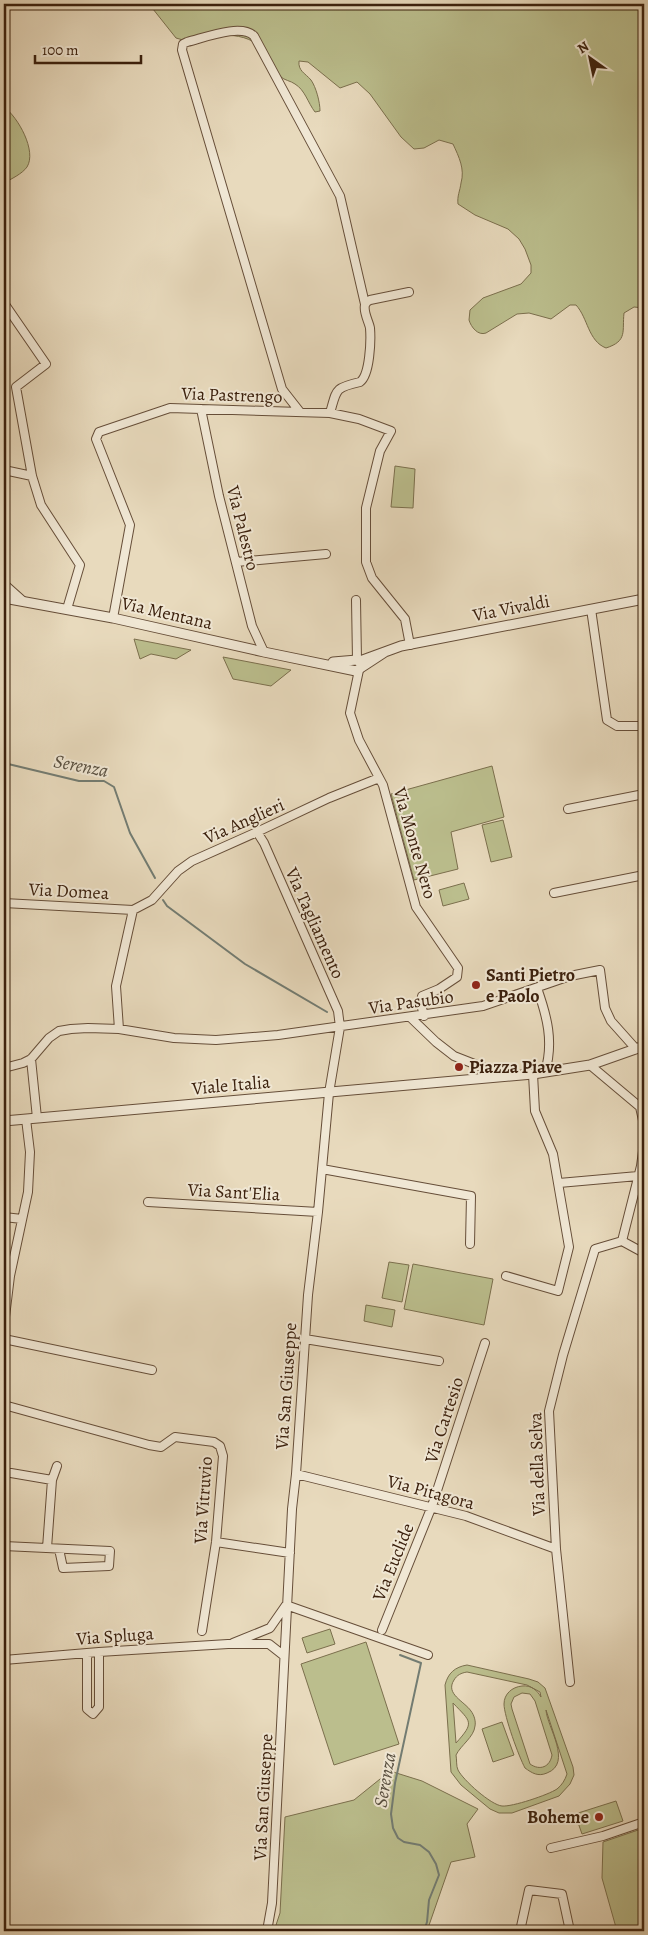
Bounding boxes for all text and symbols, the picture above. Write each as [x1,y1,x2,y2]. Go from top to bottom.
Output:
scale bar [35,32,141,64]
north arrow [566,32,616,82]
text: N [574,37,593,58]
text: 100 m [42,40,79,60]
street label: Via Pastrengo [180,381,283,409]
street label: Via Palestro [221,482,265,573]
street label: Via Vivaldi [470,589,552,627]
street label: Via Mentana [118,591,215,635]
water label: Serenza [52,748,111,784]
street label: Via Monte Nero [387,784,442,902]
street label: Via Anglieri [199,793,288,850]
street label: Via Tagliamento [279,863,350,982]
street label: Via Domea [27,877,110,905]
place label: Santi Pietro e Paolo [486,963,575,1008]
marker: Santi Pietro e Paolo [470,979,482,991]
street label: Via Pasubio [366,984,455,1020]
place label: Piazza Piave [469,1055,562,1079]
marker: Piazza Piave [453,1061,465,1073]
street label: Viale Italia [190,1070,272,1100]
street label: Via Sant'Elia [186,1178,281,1206]
street label: Via San Giuseppe [270,1322,302,1451]
street label: Via Cartesio [419,1374,469,1467]
street label: Via della Selva [523,1411,551,1517]
street label: Via Vitruvio [188,1456,218,1545]
street label: Via Pitagora [384,1469,478,1515]
street label: Via Euclide [366,1519,420,1606]
street label: Via Spluga [74,1621,155,1651]
street label: Via San Giuseppe [248,1733,278,1862]
water label: Serenza [367,1750,403,1809]
place label: Boheme [527,1805,589,1829]
marker: Boheme [593,1811,605,1823]

